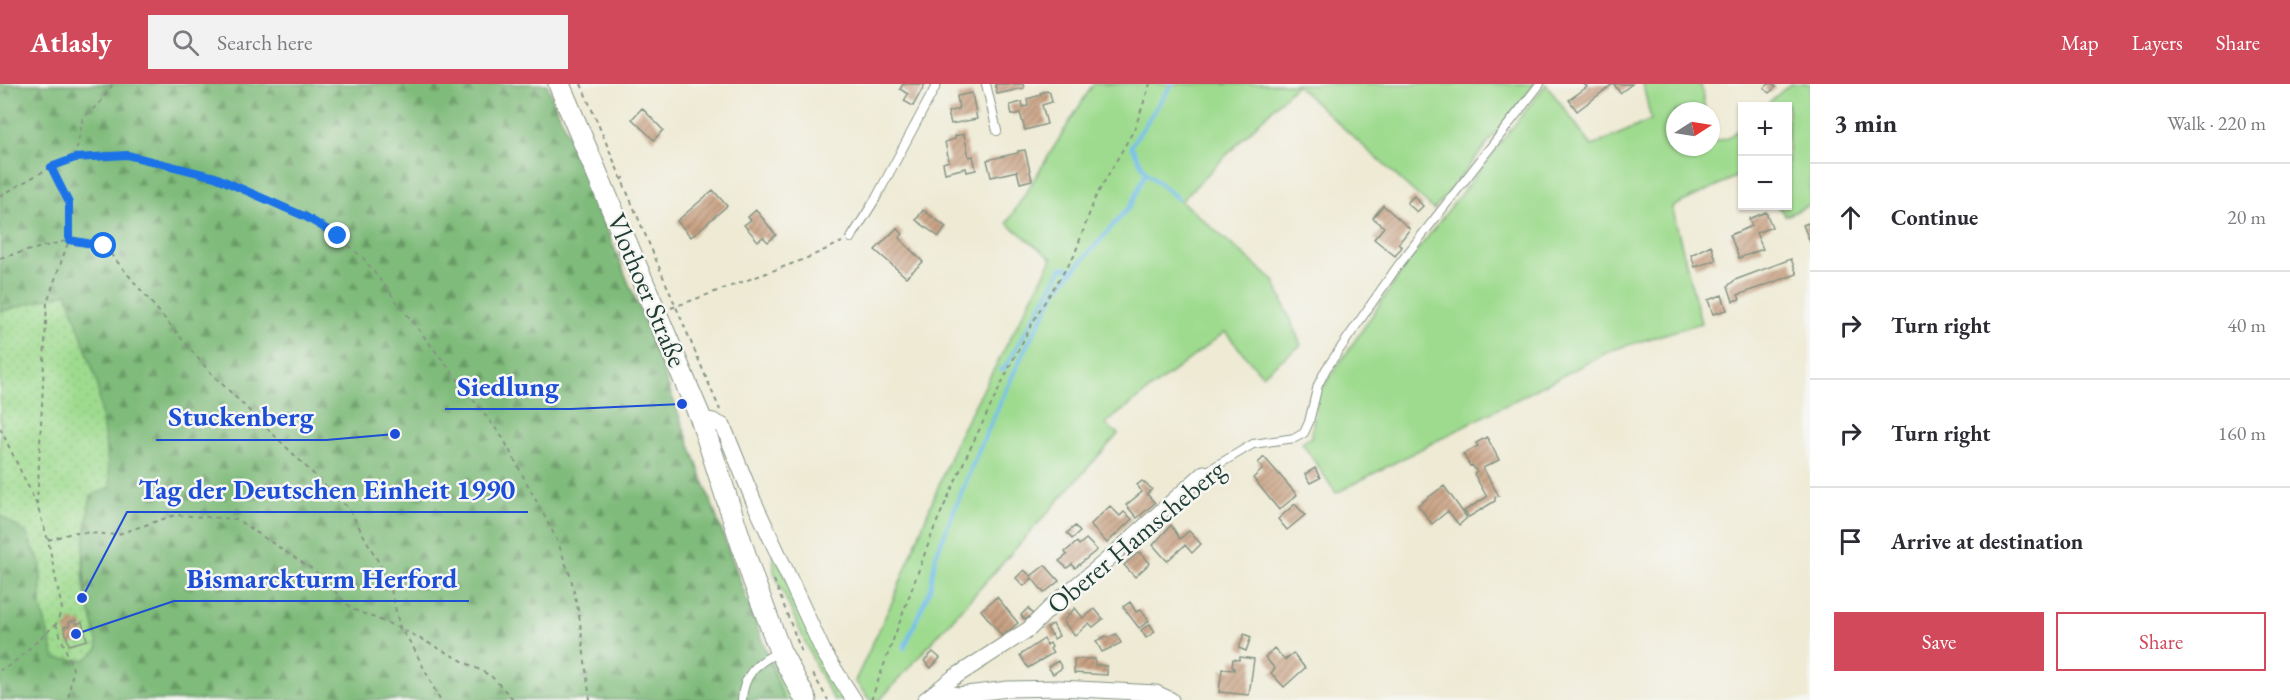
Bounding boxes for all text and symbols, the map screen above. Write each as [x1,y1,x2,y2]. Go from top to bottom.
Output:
search box [148,15,568,69]
text: Atlasly [30,24,112,60]
icon: search [169,26,202,59]
text: Search here [217,28,313,57]
text: Map [2061,29,2099,56]
text: Layers [2132,29,2183,56]
text: Share [2216,29,2260,56]
north arrow [1666,102,1720,156]
map controls [1738,102,1792,210]
button: + [1738,102,1792,156]
text: 3 min [1834,106,1897,140]
text: Walk · 220 m [2167,110,2266,136]
button: − [1738,156,1792,210]
icon: ahead [1834,201,1867,234]
text: Continue [1891,203,1978,232]
text: 20 m [2227,204,2266,230]
street label: Vlothoer Straße [599,208,696,372]
route end [324,222,350,248]
route start [90,232,116,258]
icon: right [1834,309,1867,342]
text: Turn right [1891,311,1990,340]
text: 40 m [2227,312,2266,338]
callout: Siedlung [445,363,571,409]
text: Siedlung [457,368,560,404]
callout: Stuckenberg [156,394,326,440]
text: Stuckenberg [168,398,315,434]
icon: right [1834,417,1867,450]
text: Turn right [1891,419,1990,448]
text: 160 m [2218,420,2266,446]
street label: Oberer Hamscheberg [1039,452,1232,621]
callout: Tag der Deutschen Einheit 1990 [127,466,528,512]
text: Tag der Deutschen Einheit 1990 [139,471,516,507]
icon: arrive [1834,525,1867,558]
text: Arrive at destination [1891,527,2083,556]
callout: Bismarckturm Herford [174,555,469,601]
text: Bismarckturm Herford [186,560,458,596]
button: Save [1834,612,2044,671]
button: Share [2056,612,2266,671]

